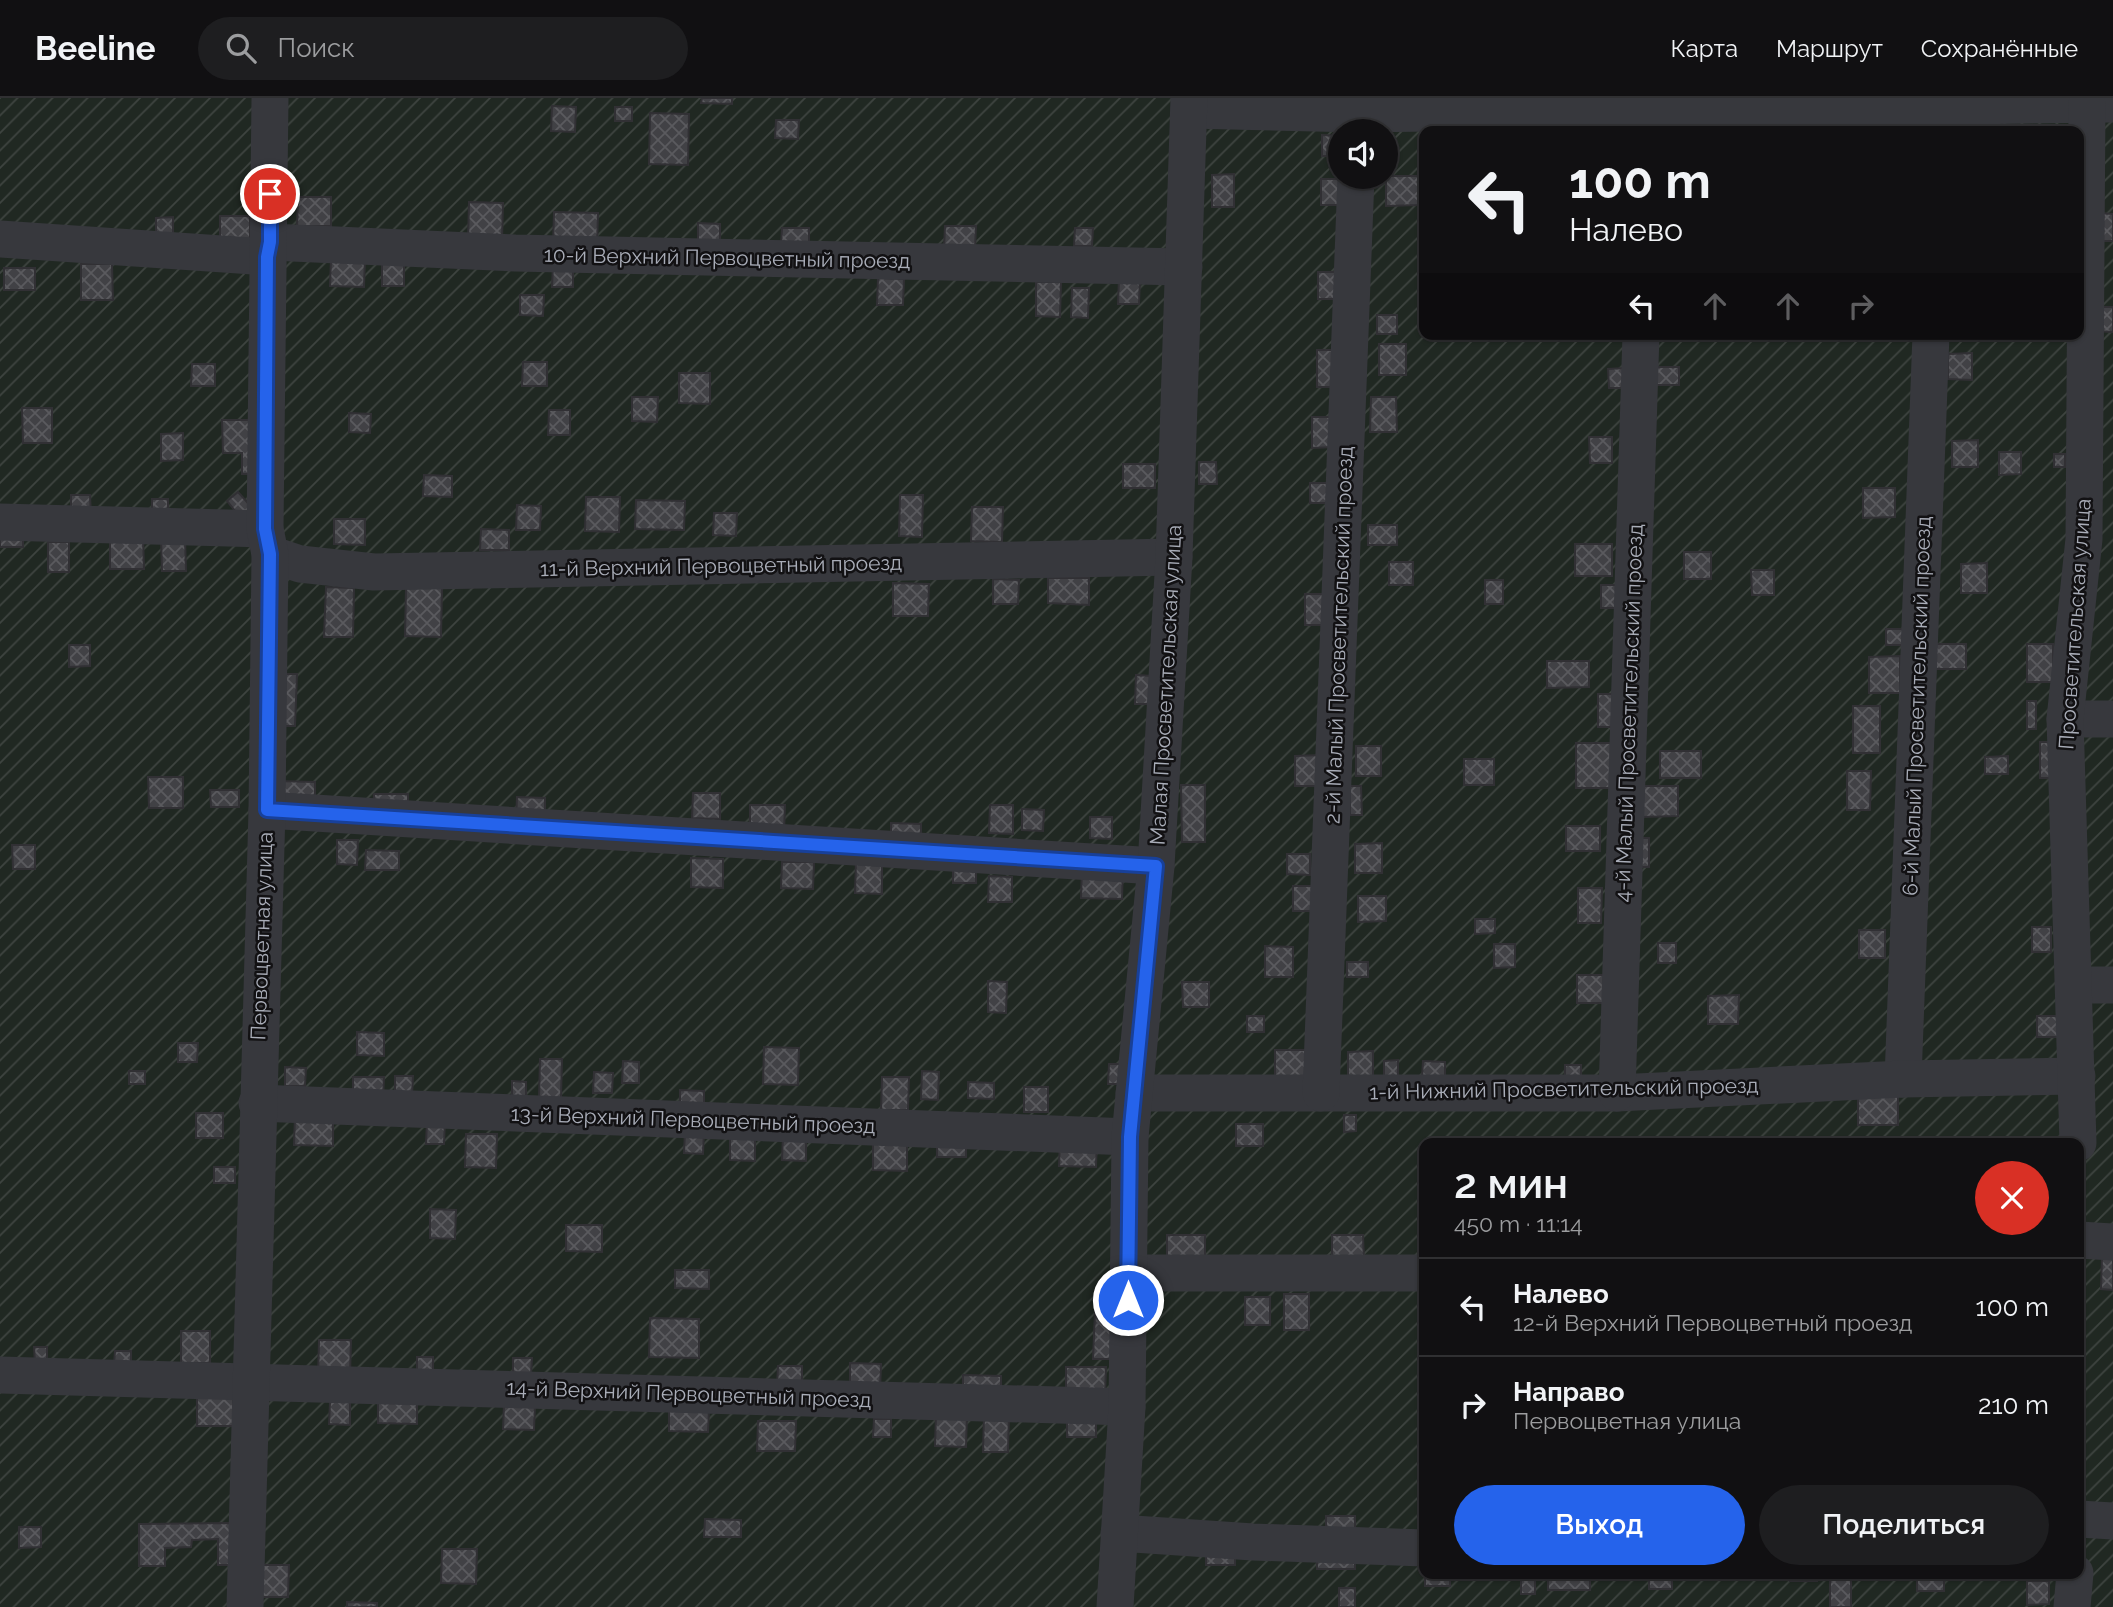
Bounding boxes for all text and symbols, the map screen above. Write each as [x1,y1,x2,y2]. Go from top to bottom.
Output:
search box [198,17,688,80]
text: Beeline [35,29,156,68]
icon: search [222,29,260,67]
text: Поиск [278,33,355,63]
text: Карта [1670,34,1738,63]
text: Маршрут [1776,34,1883,63]
text: Сохранённые [1921,34,2078,63]
map controls [1328,119,1398,189]
button: sound [1328,119,1398,189]
text: 100 m [1569,152,1711,209]
icon: left [1454,154,1545,245]
pin [240,164,300,224]
icon: arrive [251,175,289,213]
text: Налево [1569,211,1683,248]
street label: 10-й Верхний Первоцветный проезд [544,242,910,273]
icon: left [1623,287,1661,325]
icon: ahead [1696,287,1734,325]
icon: ahead [1769,287,1807,325]
icon: right [1842,287,1880,325]
street label: 2-й Малый Просветительский проезд [1319,446,1358,824]
street label: Просветительская улица [2053,498,2096,750]
street label: 6-й Малый Просветительский проезд [1897,516,1936,896]
street label: 4-й Малый Просветительский проезд [1609,523,1648,903]
street label: Малая Просветительская улица [1145,524,1186,846]
street label: 11-й Верхний Первоцветный проезд [540,550,902,581]
street label: Первоцветная улица [245,831,278,1041]
street label: 1-й Нижний Просветительский проезд [1369,1073,1759,1104]
street label: 13-й Верхний Первоцветный проезд [510,1101,876,1138]
text: 2 мин [1454,1159,1568,1208]
button: close [1975,1161,2049,1235]
text: 450 m · 11:14 [1454,1210,1583,1237]
position arrow [1091,1263,1165,1337]
text: Налево [1513,1279,1609,1309]
icon: left [1454,1288,1492,1326]
text: 100 m [1976,1292,2049,1322]
text: 12-й Верхний Первоцветный проезд [1513,1309,1912,1336]
street label: 14-й Верхний Первоцветный проезд [506,1375,872,1412]
text: Направо [1513,1377,1624,1407]
icon: right [1454,1386,1492,1424]
text: 210 m [1978,1390,2049,1420]
text: Первоцветная улица [1513,1407,1741,1434]
button: Выход [1454,1485,1745,1565]
button: Поделиться [1759,1485,2049,1565]

